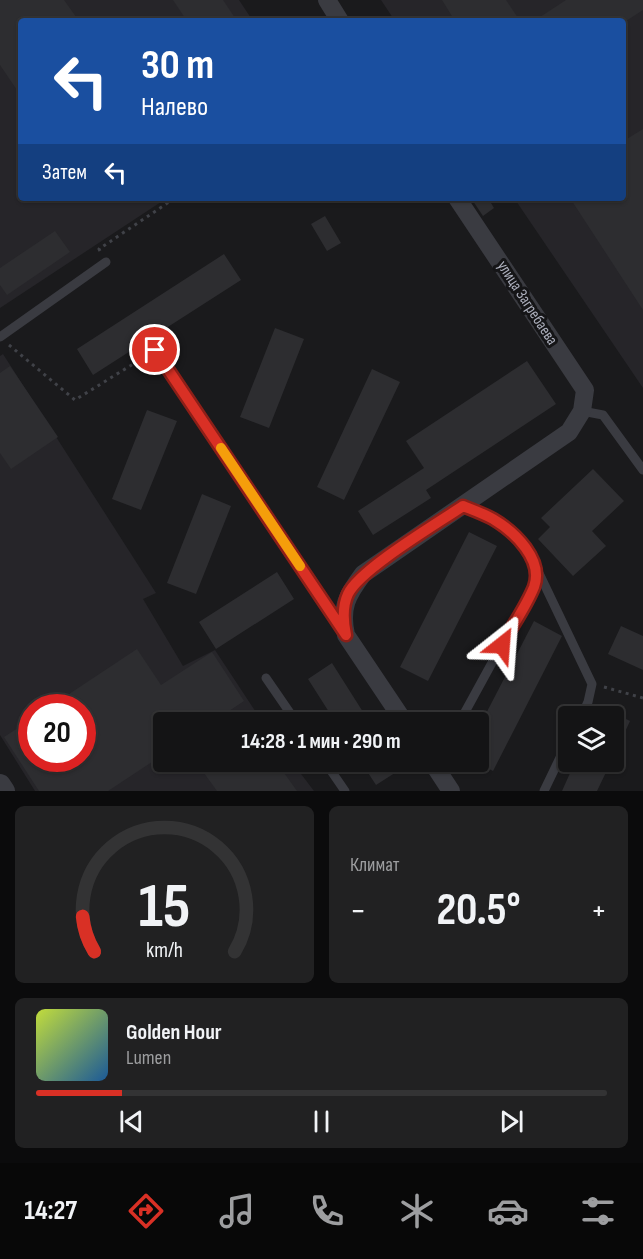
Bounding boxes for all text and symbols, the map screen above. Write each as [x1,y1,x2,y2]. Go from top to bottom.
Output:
text: 30 m [141,40,214,91]
icon: left [42,42,120,120]
text: Налево [141,91,208,123]
icon: left [99,156,132,189]
text: Затем [42,159,87,186]
street label: улица Загребаева [493,257,561,349]
pin [129,324,180,375]
icon: arrive [138,333,171,366]
position arrow [470,613,534,677]
speed limit sign: 20 [18,694,96,772]
map controls [558,706,624,772]
button: layers [558,706,624,772]
text: 14:28 · 1 мин · 290 m [241,728,401,755]
text: Климат [350,853,400,877]
text: 15 [139,870,190,945]
text: 20.5° [436,883,521,938]
text: − [350,891,366,931]
text: + [591,891,607,931]
text: km/h [146,938,183,963]
text: Golden Hour [126,1019,222,1046]
text: Lumen [126,1046,171,1070]
icon: previous [115,1105,148,1138]
icon: pause [305,1105,338,1138]
icon: next [495,1105,528,1138]
icon: directions [125,1190,167,1232]
icon: music [216,1190,258,1232]
icon: phone [306,1190,348,1232]
icon: climate [396,1190,438,1232]
icon: car [487,1190,529,1232]
icon: filters [577,1190,619,1232]
text: 14:27 [24,1195,77,1227]

